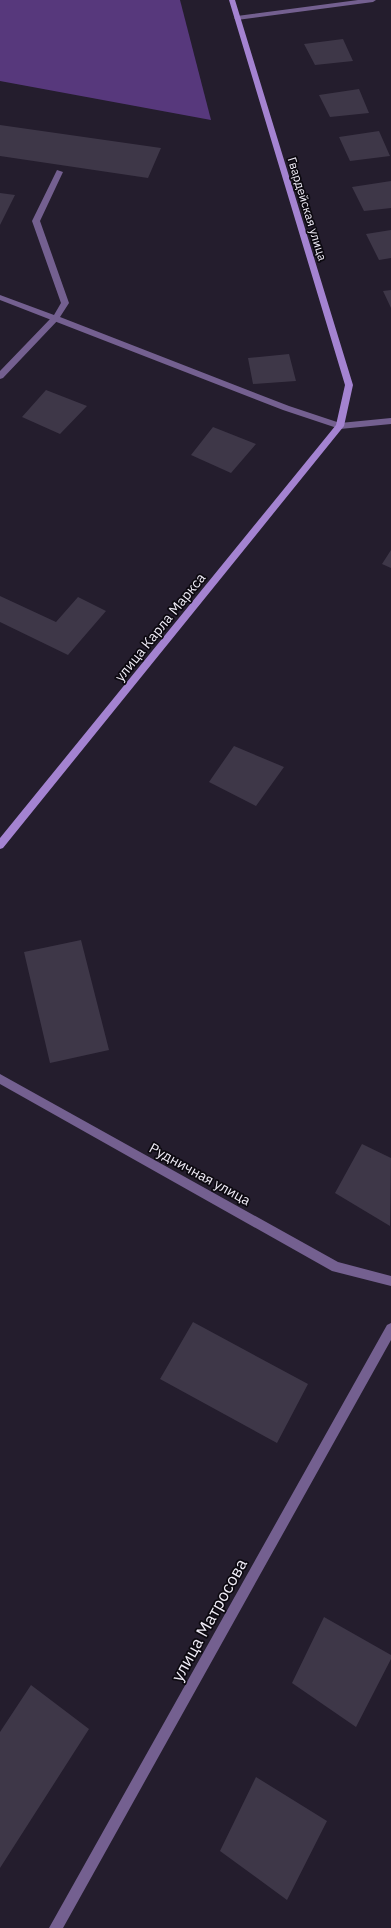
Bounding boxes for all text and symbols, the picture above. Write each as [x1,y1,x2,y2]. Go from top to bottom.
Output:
street label: Гвардейская улица [285,155,331,263]
street label: улица Карла Маркса [111,569,210,685]
street label: Рудничная улица [146,1139,254,1210]
street label: улица Матросова [166,1555,252,1685]

